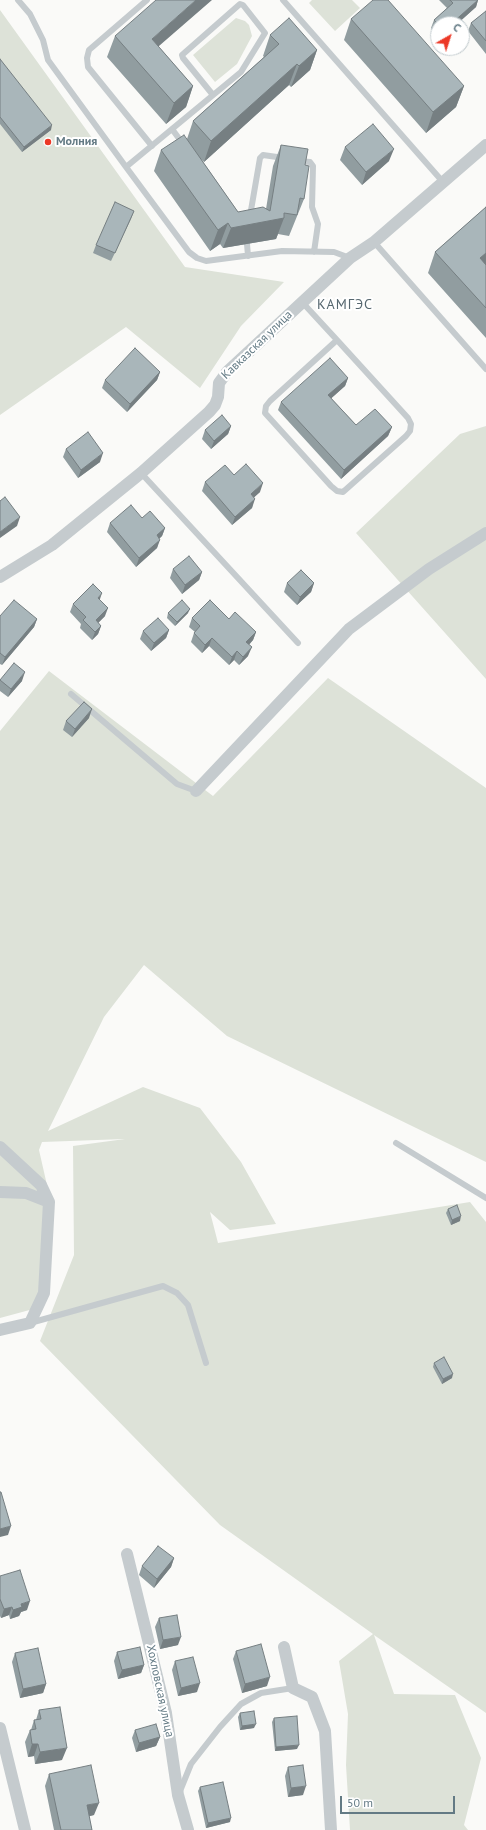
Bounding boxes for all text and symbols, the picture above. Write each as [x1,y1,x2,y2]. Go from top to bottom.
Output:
north arrow [430,16,470,56]
text: С [450,20,464,35]
place label: Молния [56,135,97,149]
marker: Молния [43,137,53,147]
district label: КАМГЭС [317,297,373,313]
street label: Кавказская улица [219,308,295,382]
street label: Хохловская улица [143,1643,177,1739]
scale bar [342,1788,457,1814]
text: 50 m [347,1795,373,1810]

